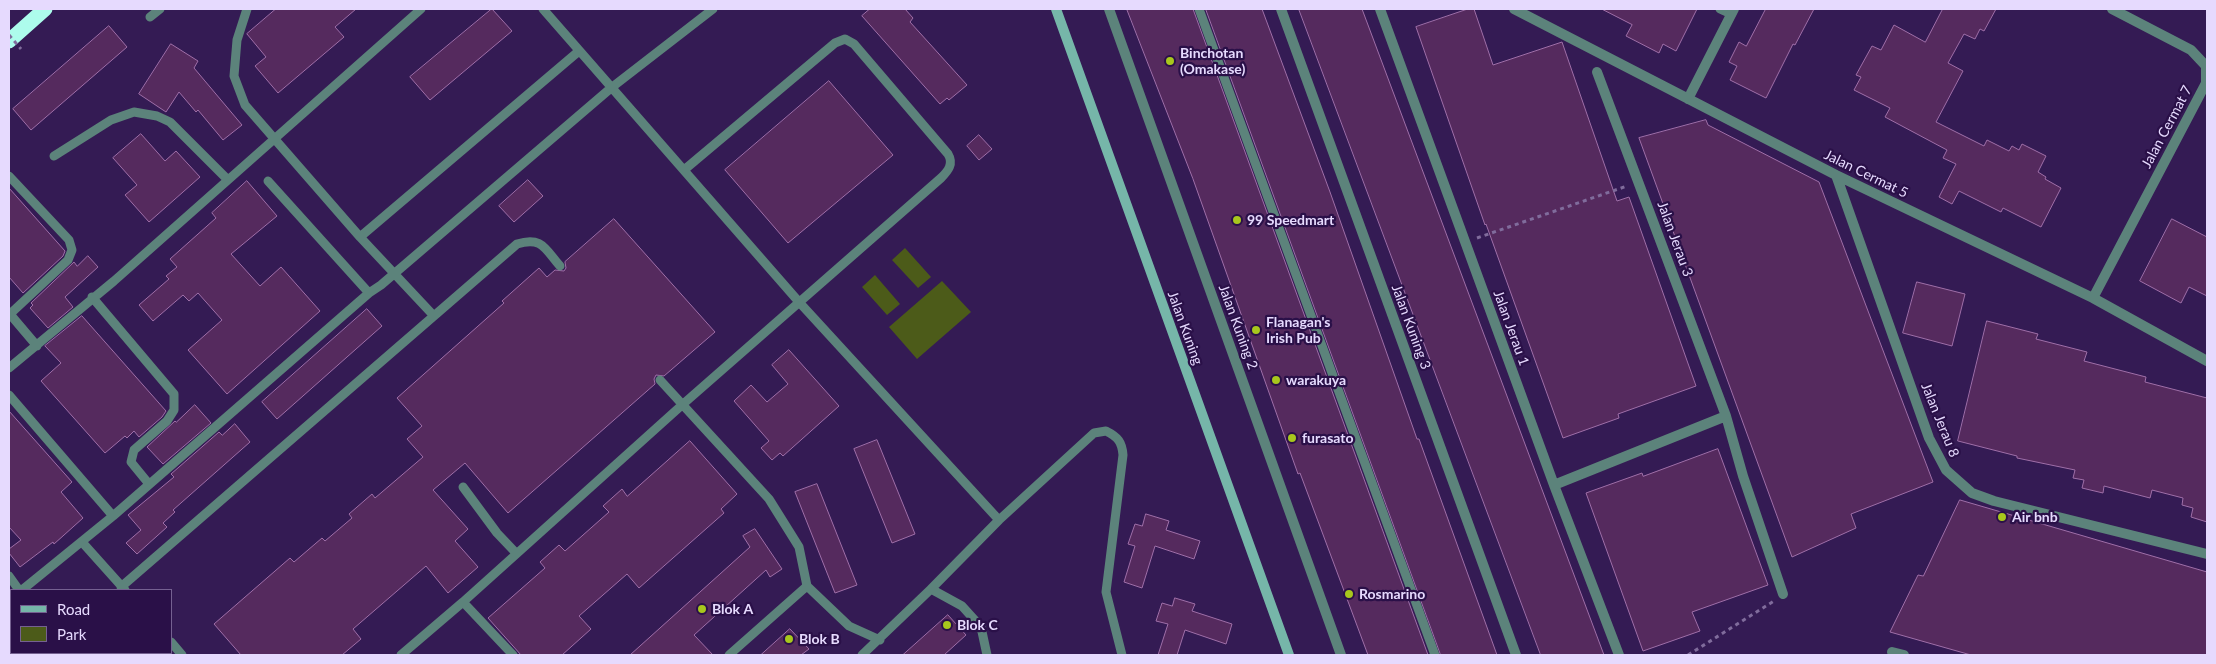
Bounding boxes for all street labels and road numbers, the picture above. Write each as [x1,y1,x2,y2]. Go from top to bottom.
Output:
street label: Jalan Cermat 7 [2138,83,2196,171]
street label: Jalan Cermat 5 [1821,146,1911,202]
street label: Jalan Jerau 3 [1654,199,1696,279]
street label: Jalan Kuning 2 [1215,282,1261,372]
street label: Jalan Kuning 3 [1388,282,1434,372]
street label: Jalan Jerau 1 [1490,288,1532,368]
street label: Jalan Kuning [1164,289,1206,367]
street label: Jalan Jerau 8 [1917,380,1963,460]

